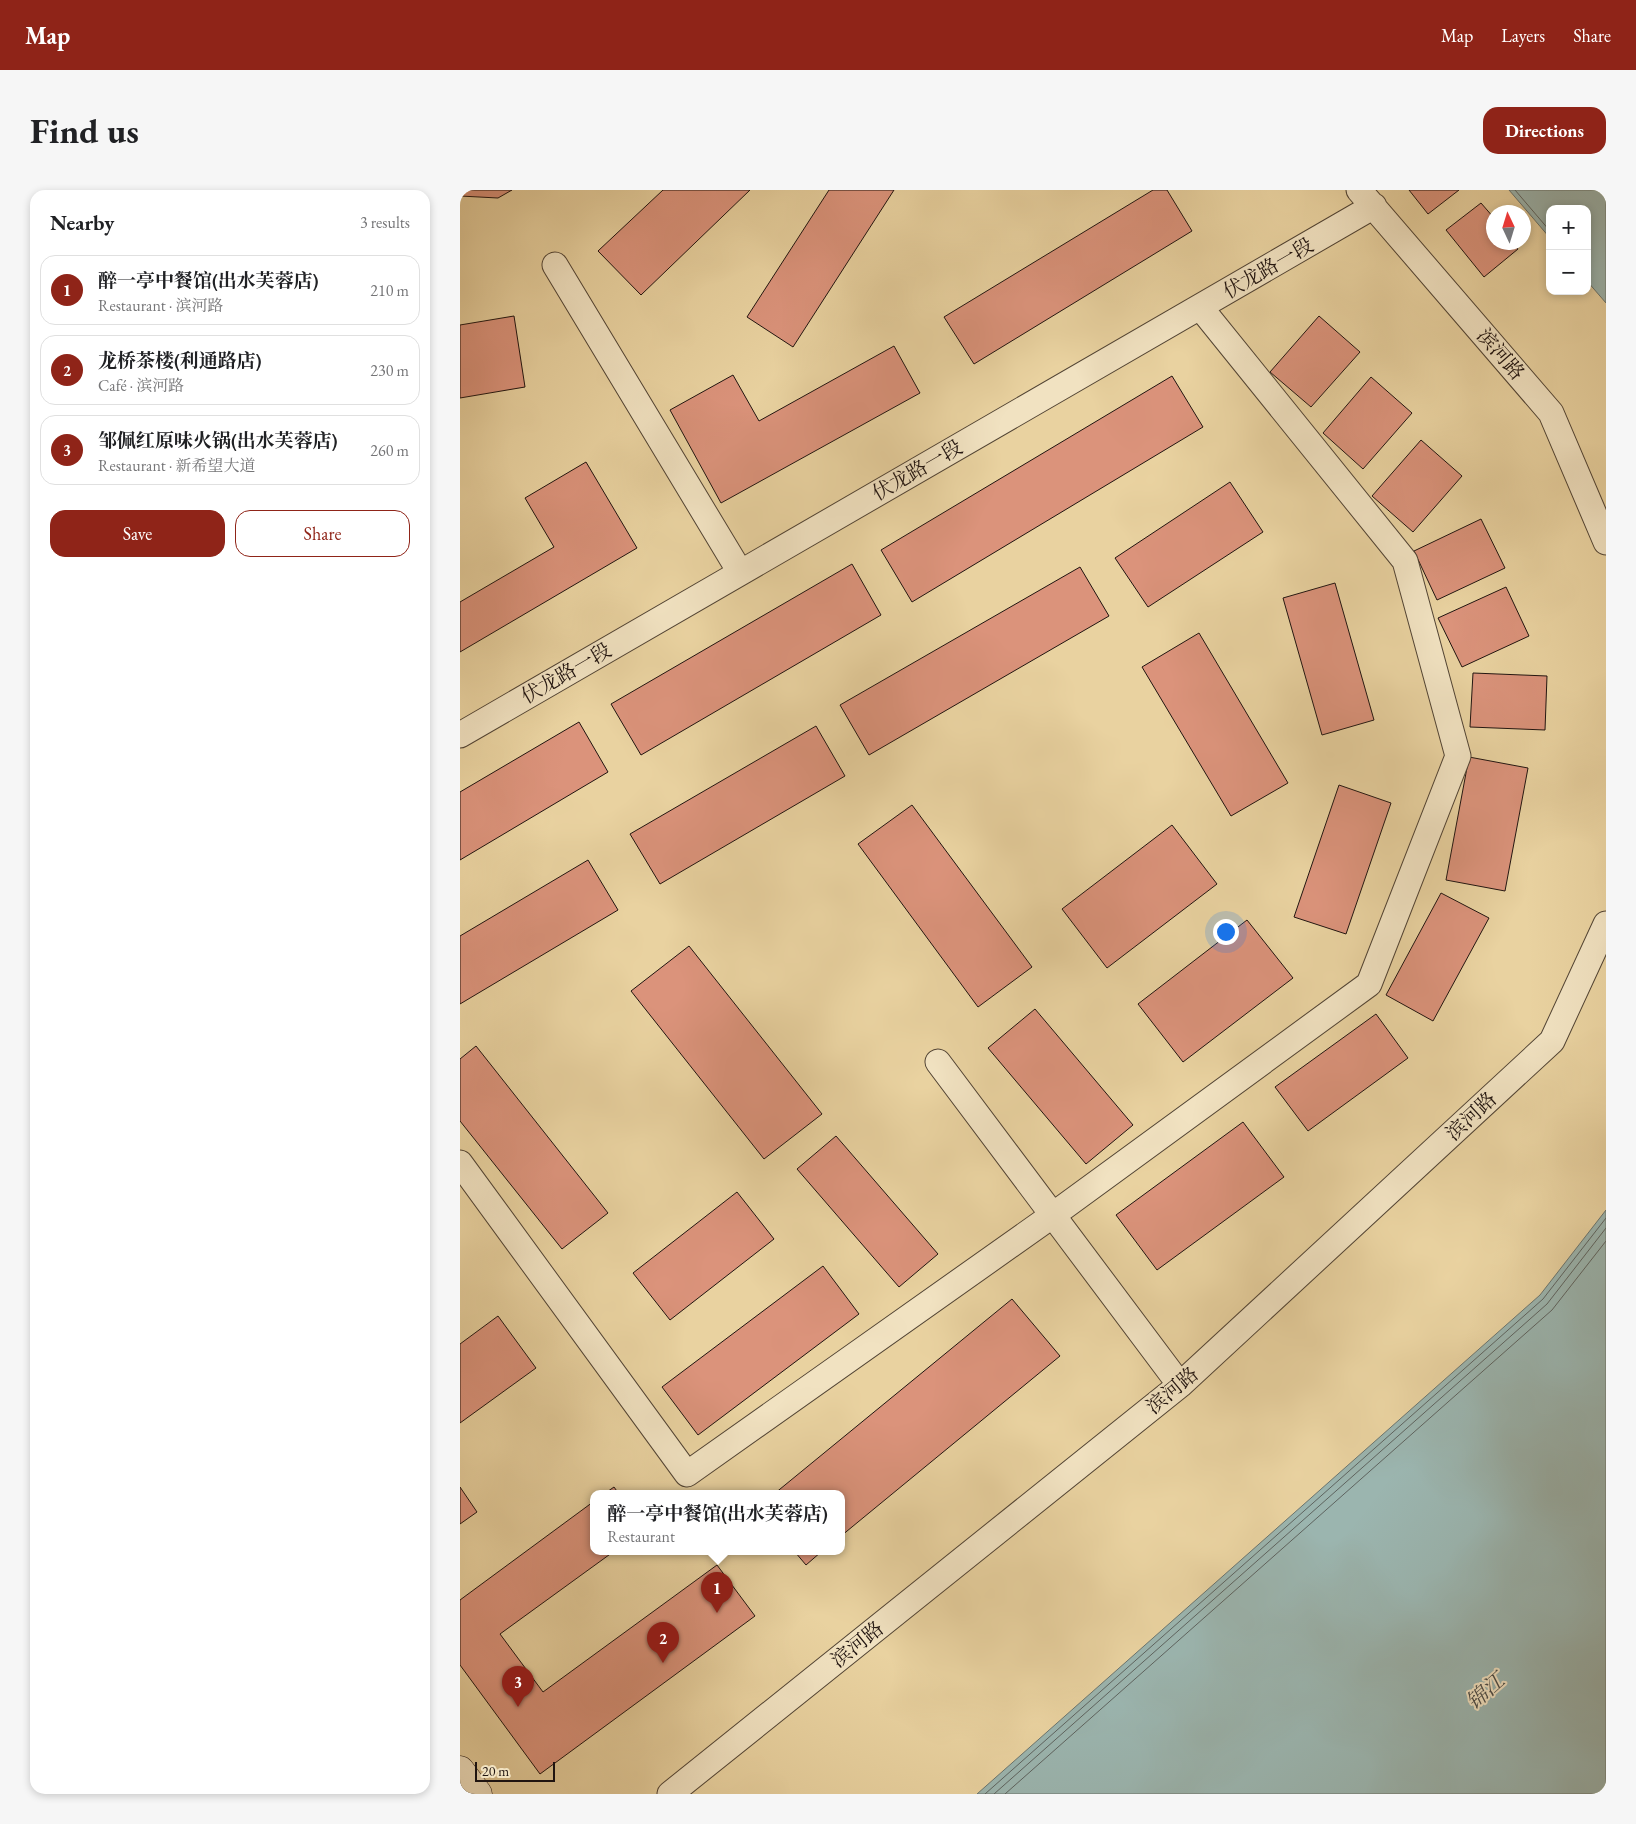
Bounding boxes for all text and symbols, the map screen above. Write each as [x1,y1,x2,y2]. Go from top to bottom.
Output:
text: Map [25,20,70,51]
text: Map [1441,24,1473,47]
text: Layers [1501,24,1545,47]
text: Share [1573,24,1611,47]
button: Directions [1483,107,1606,154]
text: Find us [30,108,139,153]
north arrow [1486,205,1531,250]
map controls [1546,205,1591,295]
button: + [1546,205,1591,250]
text: Nearby [50,209,114,236]
text: 3 results [360,212,410,233]
street label: 伏龙路一段 [1218,232,1318,304]
button: − [1546,250,1591,295]
text: 醉一亭中餐馆(出水芙蓉店) [98,268,319,293]
text: 1 [63,280,71,301]
text: 210 m [370,280,409,301]
text: Restaurant · 滨河路 [98,295,223,316]
street label: 滨河路 [1472,323,1530,385]
text: 龙桥茶楼(利通路店) [98,348,262,373]
text: 2 [63,360,71,381]
text: 230 m [370,360,409,381]
text: Café · 滨河路 [98,375,184,396]
text: 邹佩红原味火锅(出水芙蓉店) [98,428,338,453]
street label: 伏龙路一段 [867,434,967,506]
text: 3 [63,440,71,461]
text: 260 m [370,440,409,461]
text: Restaurant · 新希望大道 [98,455,255,476]
button: Save [50,510,225,557]
button: Share [235,510,410,557]
street label: 伏龙路一段 [516,637,616,709]
your location [1213,919,1239,945]
street label: 滨河路 [1440,1086,1502,1146]
street label: 滨河路 [1141,1361,1203,1419]
popup [590,1490,845,1555]
text: 醉一亭中餐馆(出水芙蓉店) [607,1501,828,1526]
text: Restaurant [607,1526,675,1547]
pin: 1 [701,1572,733,1613]
street label: 滨河路 [826,1615,888,1673]
pin: 2 [647,1622,679,1663]
water label: 锦江 [1460,1665,1512,1715]
pin: 3 [502,1666,534,1707]
scale bar [475,1759,555,1782]
text: 20 m [482,1762,509,1780]

